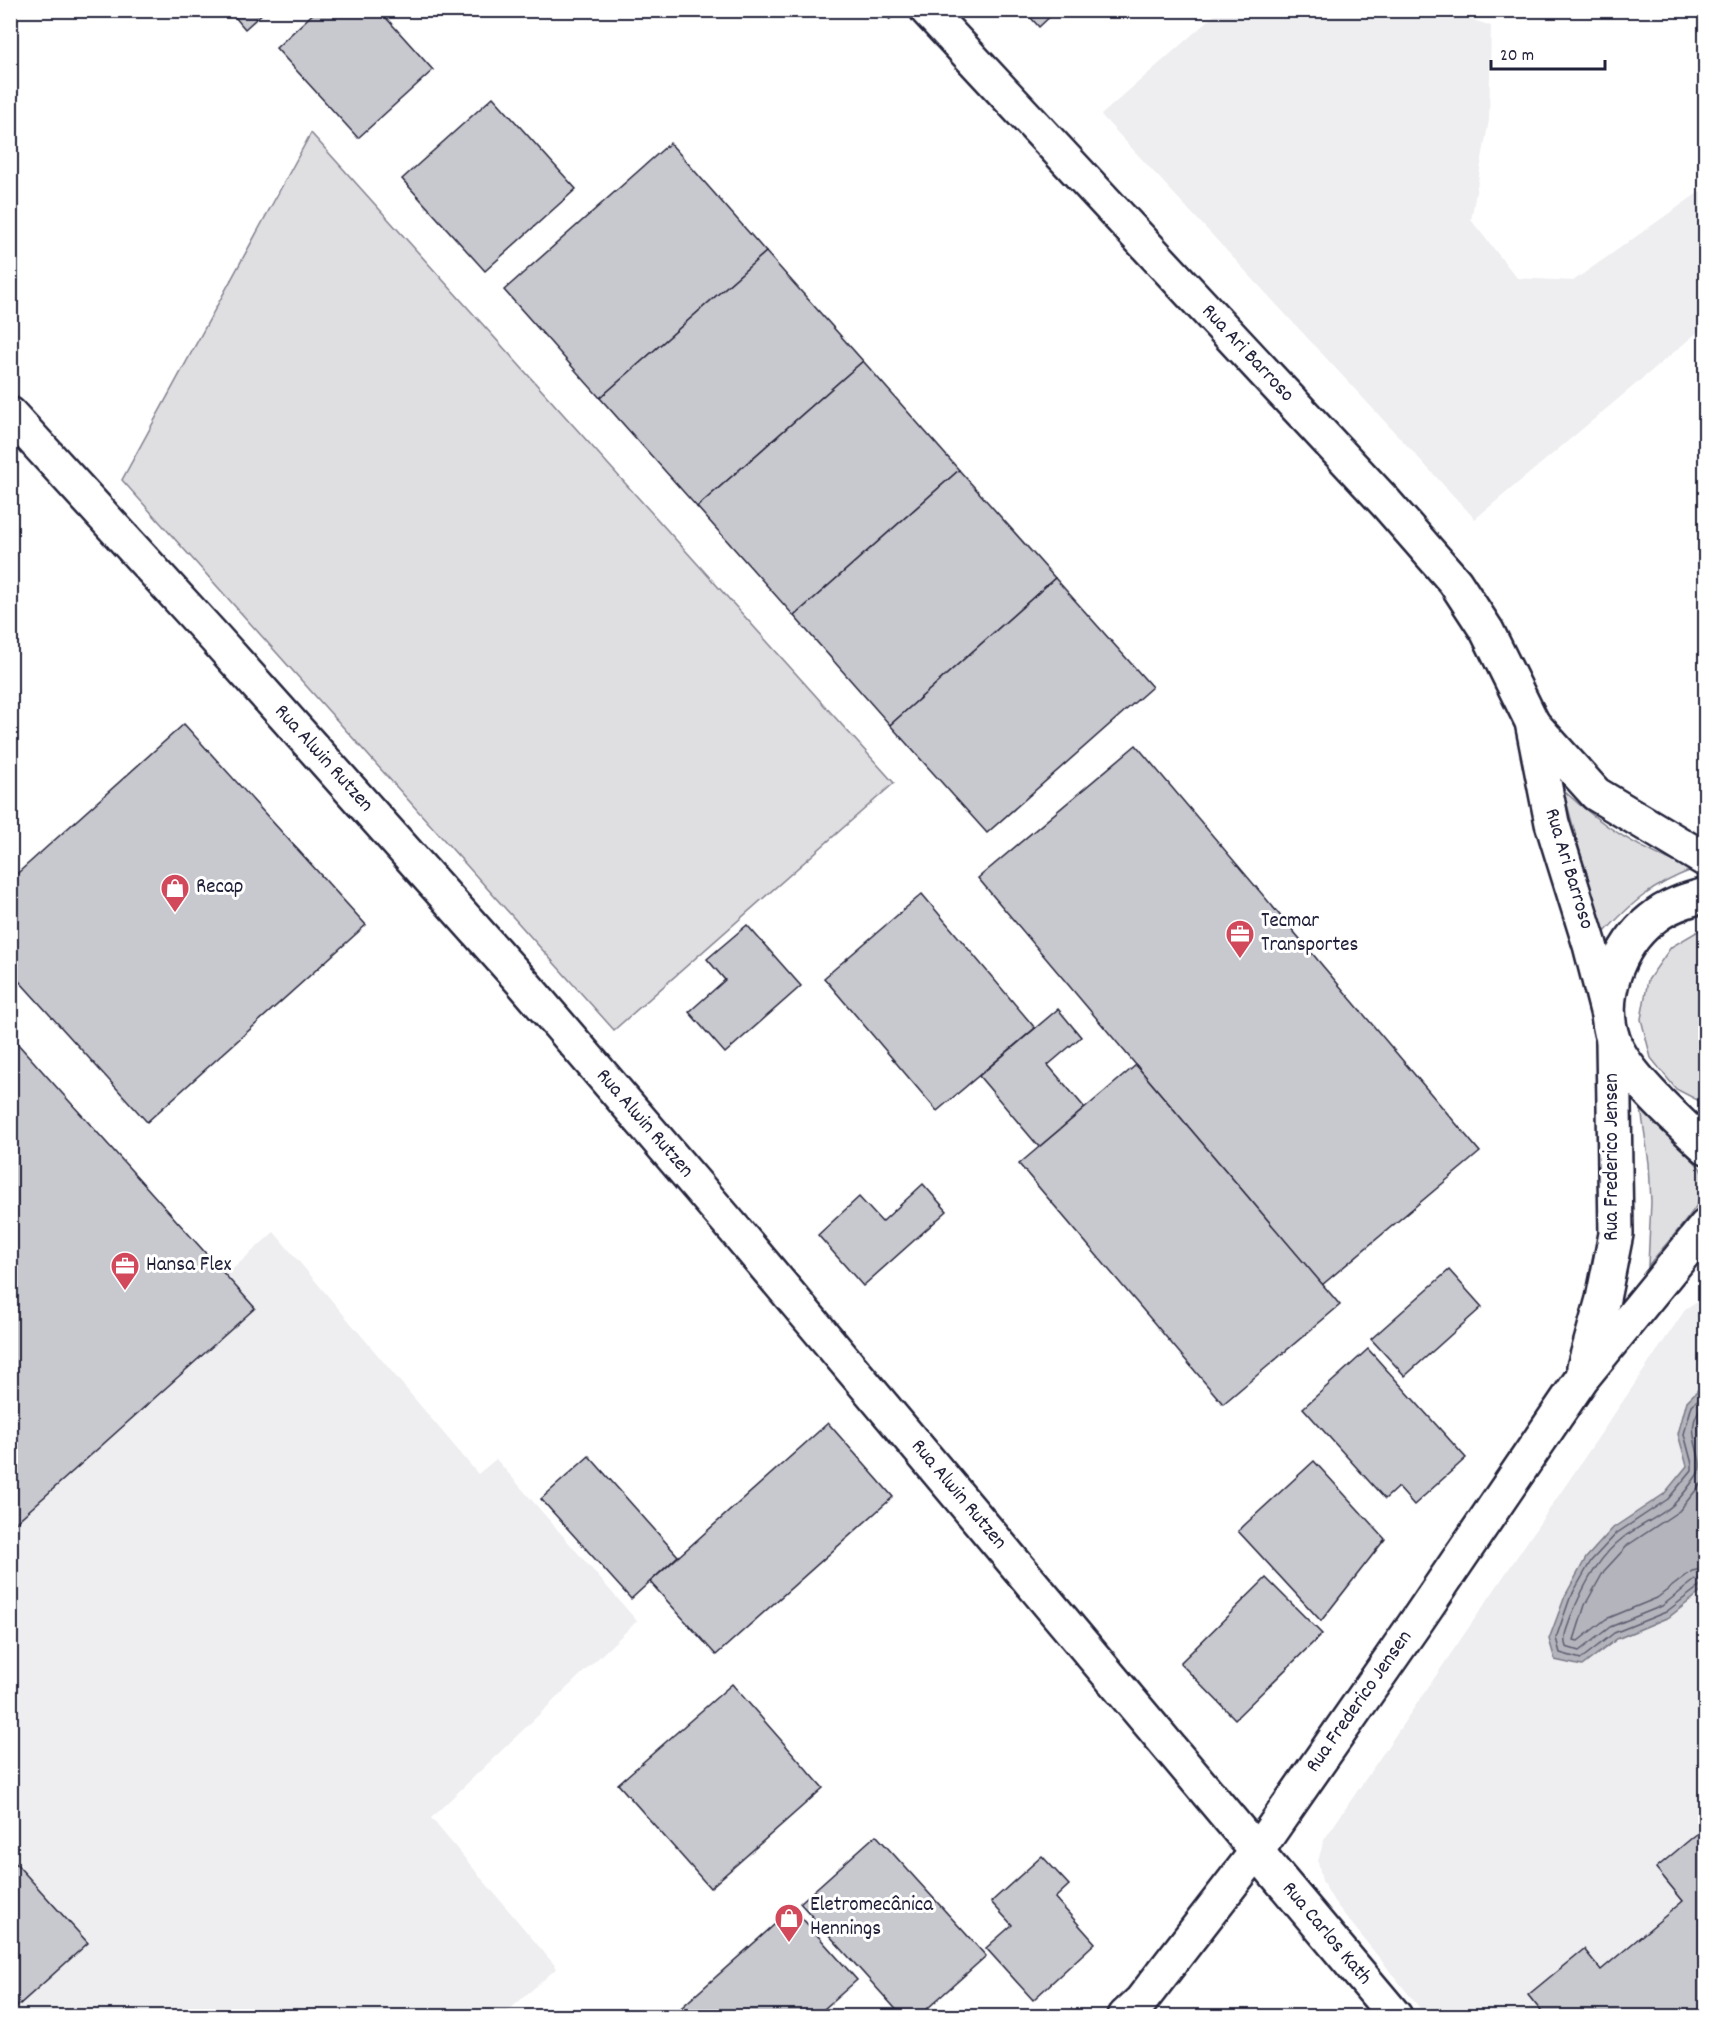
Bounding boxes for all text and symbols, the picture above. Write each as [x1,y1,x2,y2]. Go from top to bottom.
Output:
scale bar [1491,33,1605,71]
text: 20 m [1500,44,1534,69]
street label: Rua Ari Barroso [1193,298,1301,410]
street label: Rua Alwin Rutzen [266,698,380,820]
street label: Rua Ari Barroso [1535,805,1601,933]
shop icon: Recap [159,872,191,914]
place label: Recap [196,873,243,903]
place label: Tecmar Transportes [1261,907,1358,961]
office icon: Tecmar Transportes [1224,918,1256,960]
street label: Rua Alwin Rutzen [588,1063,700,1185]
street label: Rua Frederico Jensen [1598,1073,1628,1241]
office icon: Hansa Flex [109,1250,141,1292]
place label: Hansa Flex [146,1251,231,1281]
street label: Rua Alwin Rutzen [903,1433,1013,1557]
street label: Rua Frederico Jensen [1300,1625,1420,1779]
street label: Rua Carlos Kath [1274,1876,1378,1992]
place label: Eletromecânica Hennings [810,1891,934,1945]
shop icon: Eletromecânica Hennings [773,1902,805,1944]

